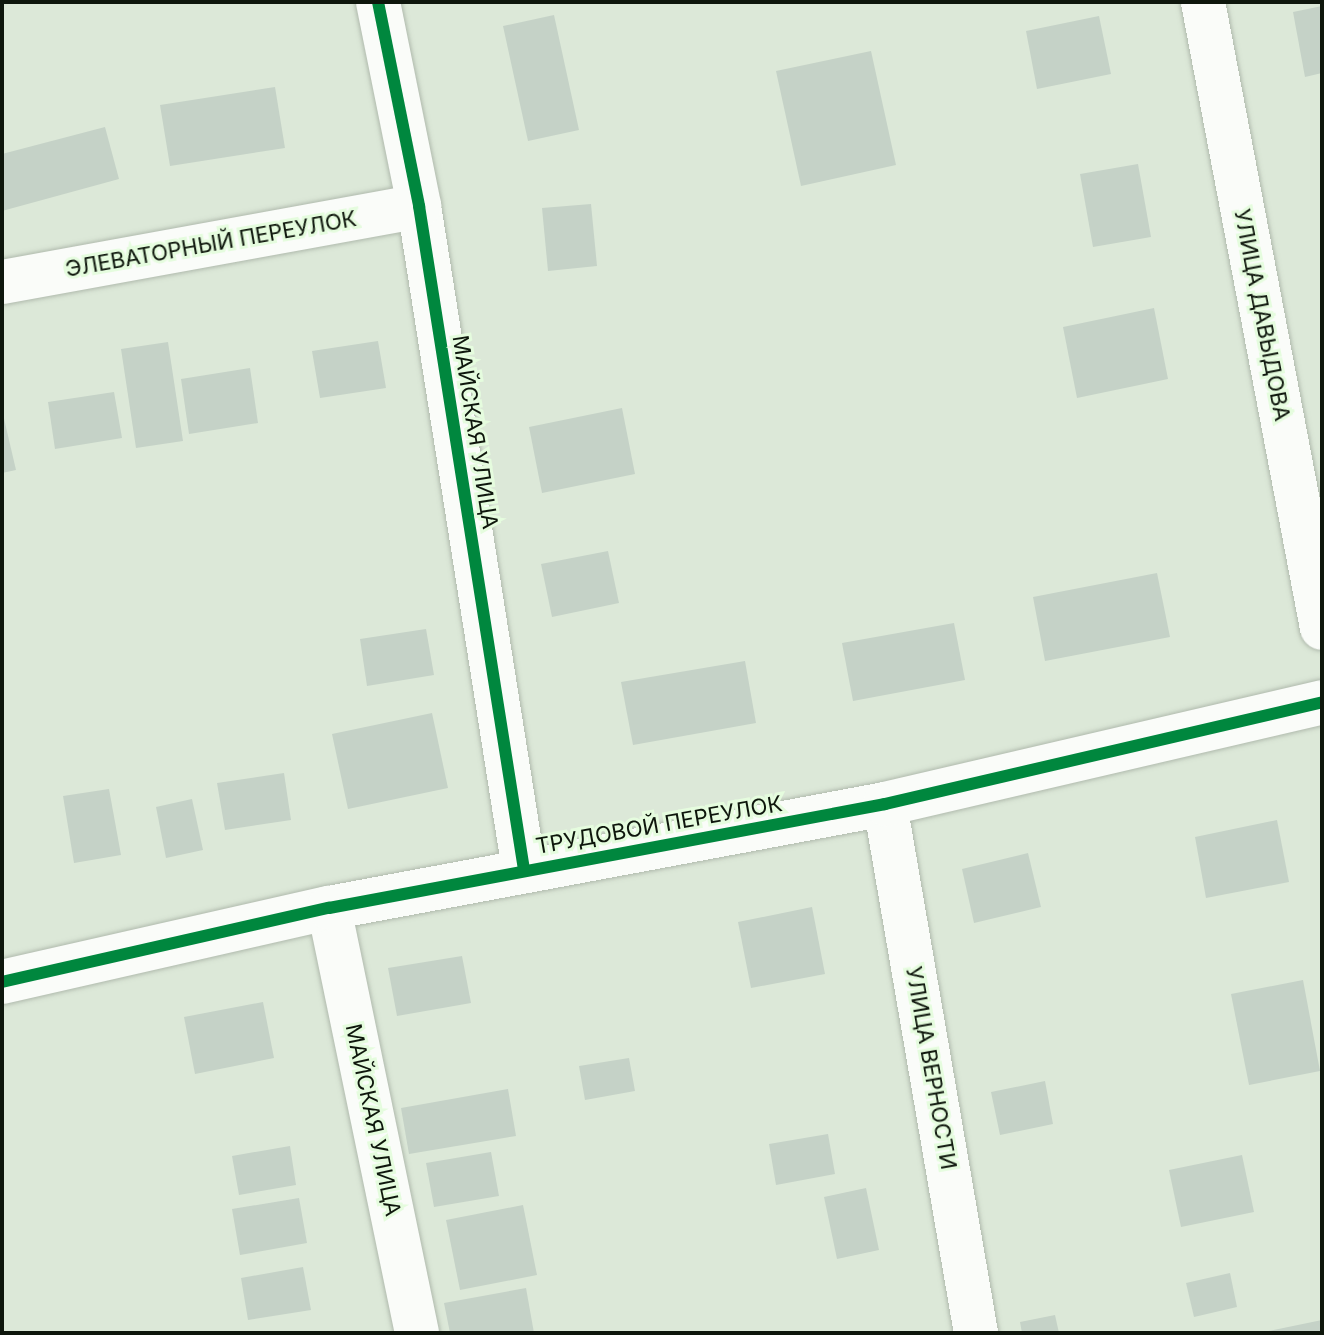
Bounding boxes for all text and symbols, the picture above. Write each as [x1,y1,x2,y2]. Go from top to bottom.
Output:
street label: ЭЛЕВАТОРНЫЙ ПЕРЕУЛОК [63,205,359,283]
street label: УЛИЦА ДАВЫДОВА [1228,207,1296,423]
street label: МАЙСКАЯ УЛИЦА [447,333,503,531]
street label: ТРУДОВОЙ ПЕРЕУЛОК [534,790,784,860]
street label: УЛИЦА ВЕРНОСТИ [900,964,962,1172]
street label: МАЙСКАЯ УЛИЦА [340,1021,406,1219]

